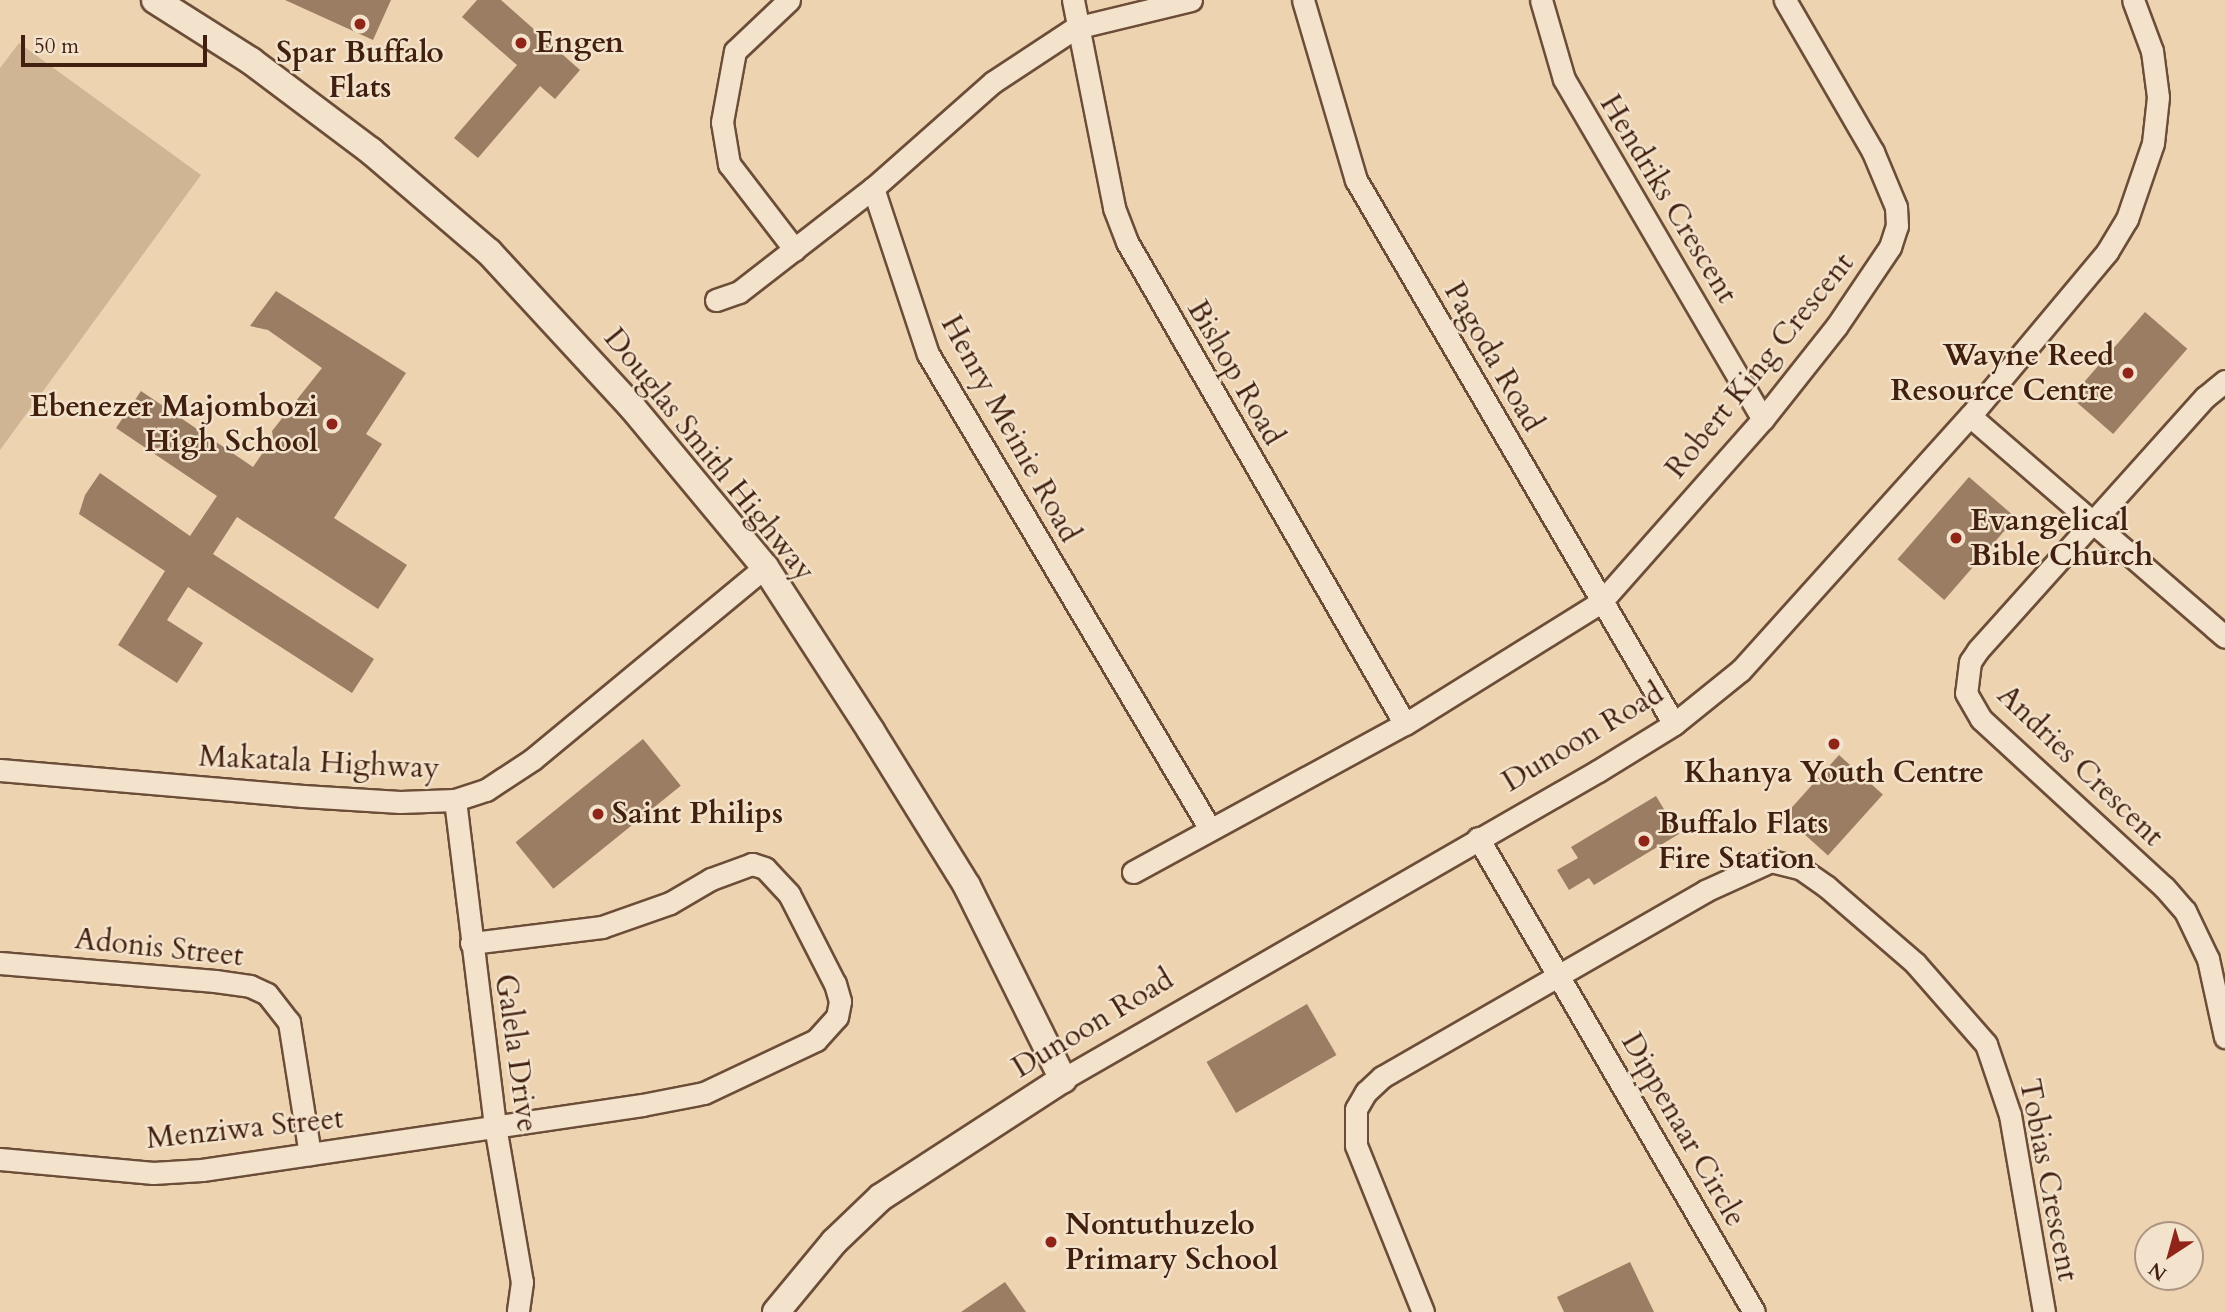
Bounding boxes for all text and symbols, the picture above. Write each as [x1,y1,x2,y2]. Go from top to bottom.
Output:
marker: Spar Buffalo Flats [352,16,368,32]
scale bar [24,21,210,65]
place label: Engen [535,25,624,61]
text: 50 m [34,32,79,61]
place label: Spar Buffalo Flats [276,35,444,105]
marker: Engen [513,35,529,51]
street label: Hendriks Crescent [1592,88,1744,310]
street label: Robert King Crescent [1658,246,1862,486]
street label: Pagoda Road [1436,276,1550,438]
street label: Bishop Road [1179,294,1291,452]
street label: Henry Meinie Road [933,309,1087,549]
street label: Douglas Smith Highway [596,321,822,589]
place label: Wayne Reed Resource Centre [1890,338,2114,408]
marker: Wayne Reed Resource Centre [2120,365,2136,381]
place label: Ebenezer Majombozi High School [30,389,318,460]
marker: Ebenezer Majombozi High School [324,416,340,432]
place label: Evangelical Bible Church [1970,503,2153,574]
marker: Evangelical Bible Church [1948,530,1964,546]
street label: Dunoon Road [1496,676,1670,800]
street label: Andries Crescent [1990,678,2170,854]
marker: Khanya Youth Centre [1826,736,1842,752]
street label: Makatala Highway [198,739,440,787]
place label: Khanya Youth Centre [1684,755,1984,791]
place label: Saint Philips [612,796,783,832]
marker: Saint Philips [590,806,606,822]
place label: Buffalo Flats Fire Station [1658,806,1829,876]
marker: Buffalo Flats Fire Station [1636,833,1652,849]
street label: Adonis Street [73,921,245,975]
street label: Dunoon Road [1006,962,1180,1086]
street label: Galela Drive [487,972,545,1134]
street label: Dippenaar Circle [1613,1027,1753,1233]
street label: Tobias Crescent [2011,1076,2085,1284]
street label: Menziwa Street [145,1101,345,1157]
place label: Nontuthuzelo Primary School [1065,1207,1278,1278]
north arrow [2134,1221,2204,1291]
marker: Nontuthuzelo Primary School [1043,1234,1059,1250]
text: N [2144,1256,2172,1287]

